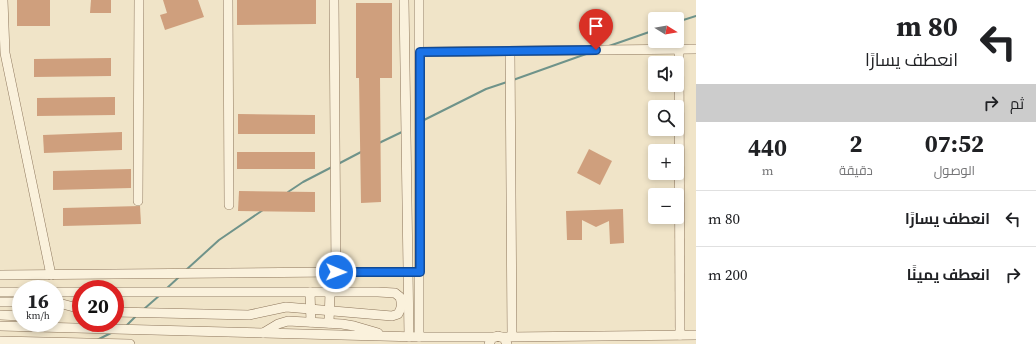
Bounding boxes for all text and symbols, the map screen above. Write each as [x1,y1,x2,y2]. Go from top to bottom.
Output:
text: 80 m [896,7,958,45]
pin [579,9,613,50]
north arrow [648,12,684,48]
map controls [648,12,684,224]
icon: arrive [585,15,607,37]
icon: left [972,16,1024,68]
text: انعطف يسارًا [865,47,958,72]
button: sound [648,56,684,92]
icon: right [980,92,1002,114]
text: ثم [1010,93,1024,114]
button: search [648,100,684,136]
text: 2 [849,127,862,160]
text: 07:52 [925,127,984,160]
text: 440 [748,131,787,164]
button: + [648,144,684,180]
text: m [762,162,773,179]
text: دقيقة [839,162,873,179]
text: الوصول [934,162,975,179]
button: − [648,188,684,224]
text: 80 m [708,208,740,229]
text: انعطف يسارًا [905,208,990,229]
icon: left [1002,208,1024,230]
position arrow [315,251,357,293]
text: 200 m [708,264,748,285]
text: انعطف يمينًا [907,264,990,285]
icon: right [1002,264,1024,286]
speed limit sign: 20 [72,280,124,332]
text: 16 [27,287,49,315]
text: km/h [26,309,50,322]

